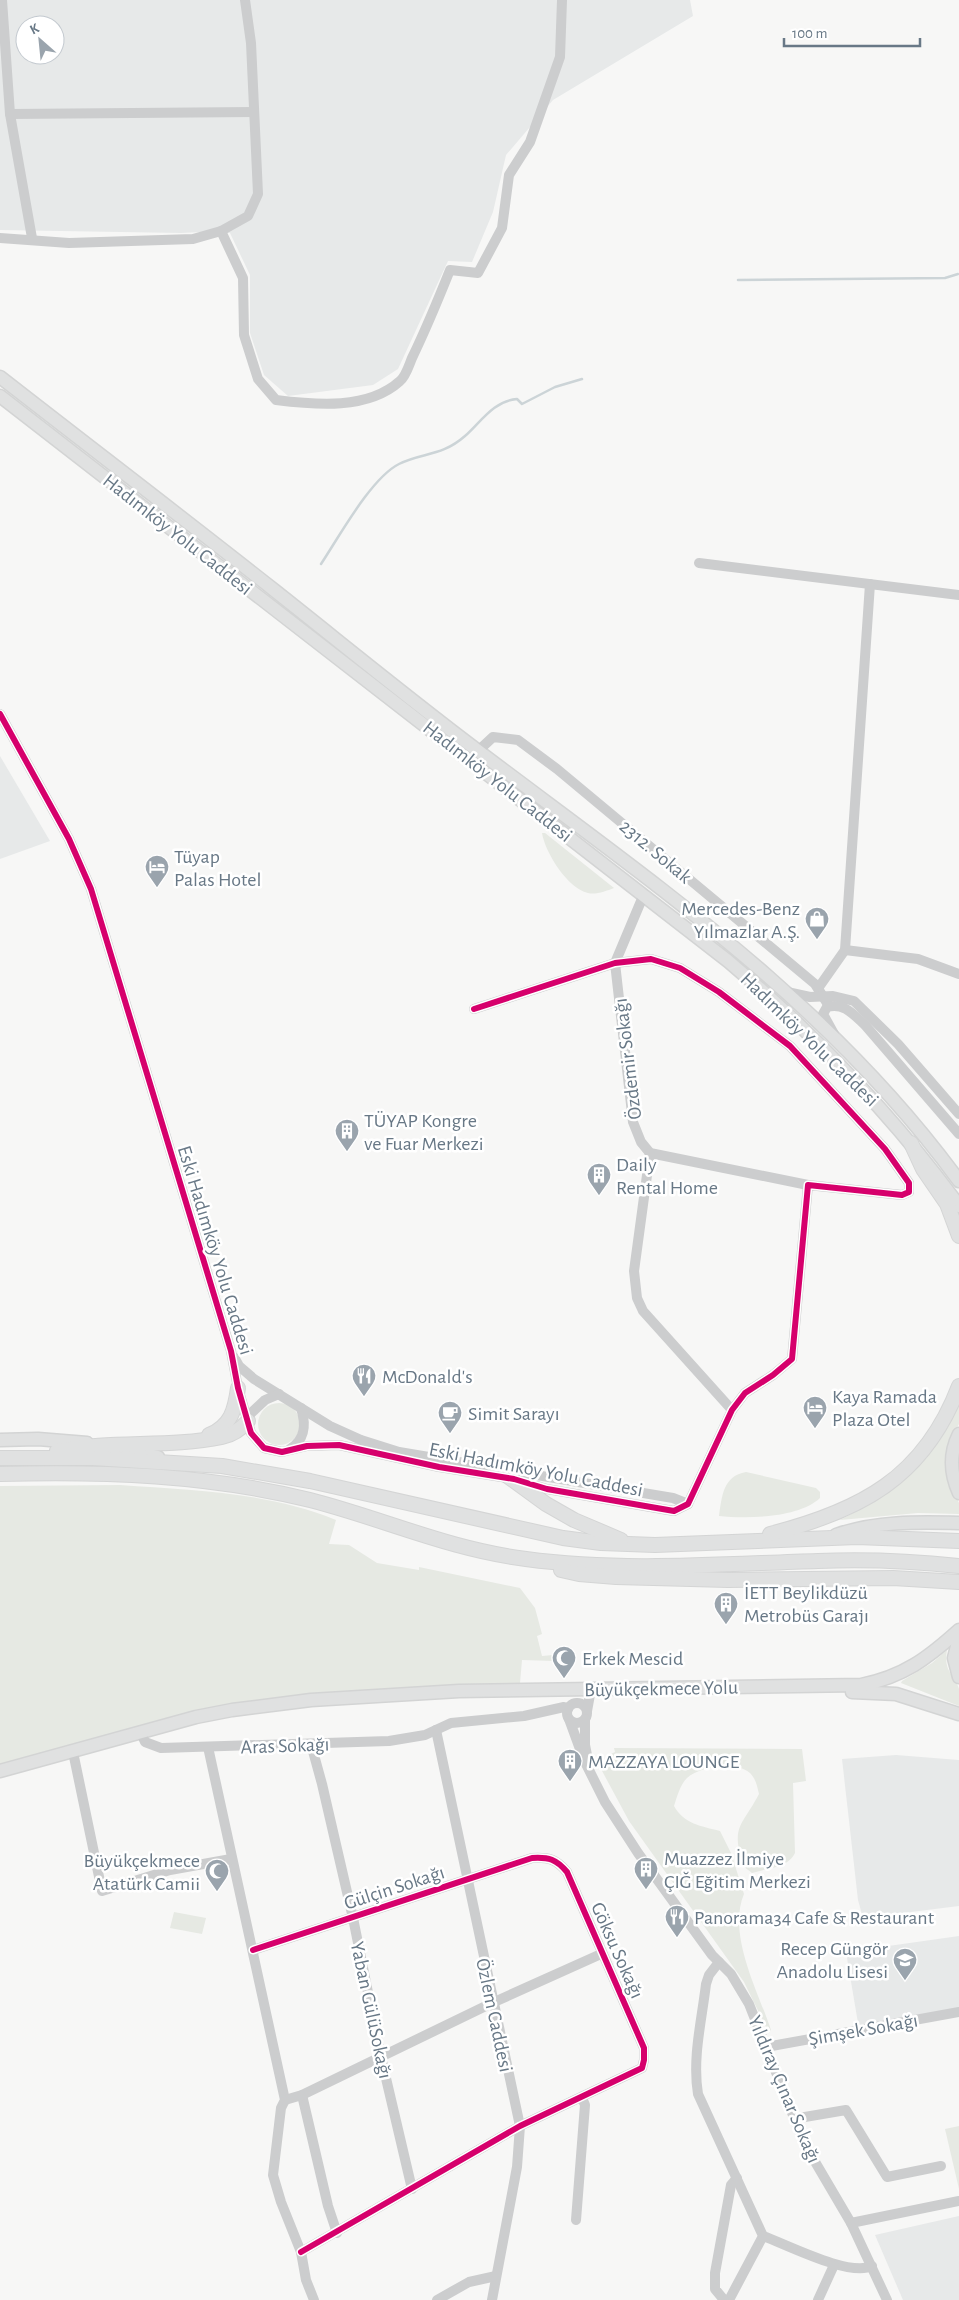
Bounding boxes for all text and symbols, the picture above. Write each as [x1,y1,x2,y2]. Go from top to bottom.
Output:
north arrow [15,15,65,65]
scale bar [784,15,920,47]
text: K [28,21,42,37]
text: 100 m [792,26,827,41]
street label: Hadımköy Yolu Caddesi [99,471,256,599]
street label: Hadımköy Yolu Caddesi [419,718,576,846]
street label: 2312. Sokak [616,816,695,887]
place label: Tüyap Palas Hotel [174,847,261,890]
hotel icon: Tüyap Palas Hotel [144,854,170,888]
place label: Mercedes-Benz Yılmazlar A.Ş. [681,899,800,942]
shop icon: Mercedes-Benz Yılmazlar A.Ş. [804,906,830,940]
street label: Hadımköy Yolu Caddesi [736,969,882,1111]
street label: Özdemir Sokağı [611,997,645,1121]
place label: TÜYAP Kongre ve Fuar Merkezi [364,1111,484,1154]
building icon: TÜYAP Kongre ve Fuar Merkezi [334,1118,360,1152]
street label: Eski Hadımköy Yolu Caddesi [174,1143,256,1357]
place label: Daily Rental Home [616,1155,718,1198]
building icon: Daily Rental Home [586,1162,612,1196]
restaurant icon: McDonald's [351,1363,377,1397]
place label: McDonald's [382,1367,473,1387]
place label: Kaya Ramada Plaza Otel [832,1387,937,1430]
hotel icon: Kaya Ramada Plaza Otel [802,1395,828,1429]
cafe icon: Simit Sarayı [437,1400,463,1434]
place label: Simit Sarayı [468,1404,560,1424]
street label: Eski Hadımköy Yolu Caddesi [427,1439,644,1501]
place label: İETT Beylikdüzü Metrobüs Garajı [744,1583,869,1626]
building icon: İETT Beylikdüzü Metrobüs Garajı [713,1591,739,1625]
mosque icon: Erkek Mescid [551,1645,577,1679]
place label: Erkek Mescid [582,1649,683,1669]
street label: Büyükçekmece Yolu [584,1678,738,1700]
street label: Aras Sokağı [240,1734,330,1758]
building icon: MAZZAYA LOUNGE [557,1748,583,1782]
place label: MAZZAYA LOUNGE [588,1752,740,1772]
place label: Muazzez İlmiye ÇIĞ Eğitim Merkezi [664,1849,811,1892]
place label: Büyükçekmece Atatürk Camii [84,1851,200,1894]
building icon: Muazzez İlmiye ÇIĞ Eğitim Merkezi [633,1856,659,1890]
mosque icon: Büyükçekmece Atatürk Camii [204,1858,230,1892]
street label: Gülçin Sokağı [342,1862,447,1914]
street label: Göksu Sokağı [587,1899,647,2001]
restaurant icon: Panorama34 Cafe & Restaurant [664,1904,690,1938]
place label: Panorama34 Cafe & Restaurant [694,1908,935,1928]
place label: Recep Güngör Anadolu Lisesi [776,1939,889,1982]
street label: Yaban GülüSokağı [347,1940,395,2081]
school or university icon: Recep Güngör Anadolu Lisesi [892,1947,918,1981]
street label: Özlem Caddesi [472,1956,516,2074]
street label: Şimşek Sokağı [807,2011,919,2049]
street label: Yıldıray Çınar Sokağı [744,2013,824,2166]

